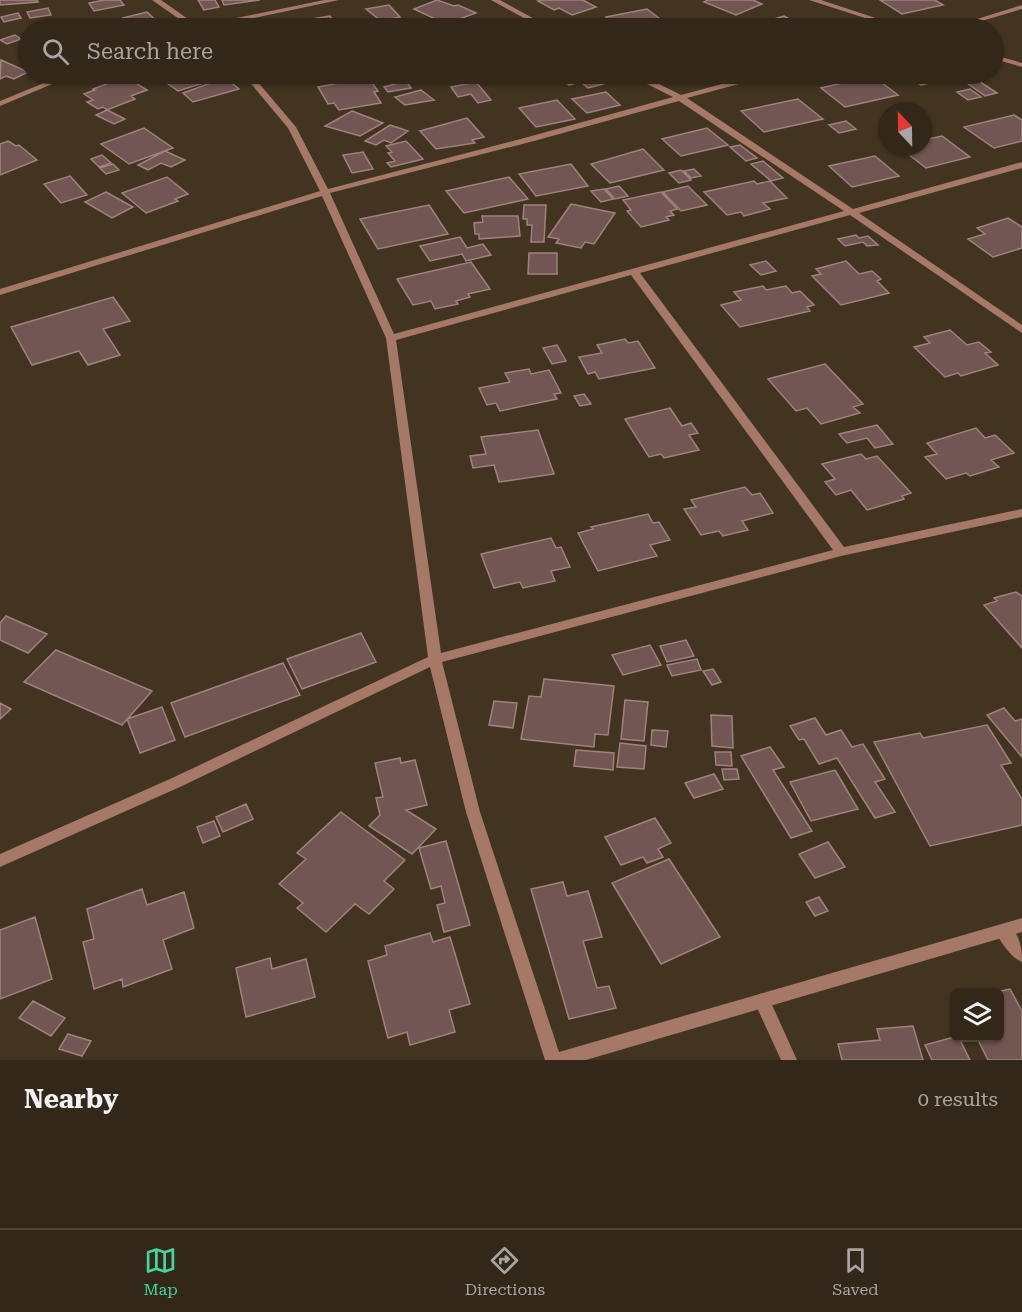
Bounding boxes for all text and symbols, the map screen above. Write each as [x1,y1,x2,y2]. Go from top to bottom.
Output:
search box [18,18,1004,84]
icon: search [39,35,72,68]
text: Search here [87,39,213,64]
north arrow [878,102,932,156]
map controls [950,988,1004,1042]
button: layers [950,988,1004,1042]
text: Nearby [24,1084,118,1114]
text: 0 results [918,1087,998,1111]
tab: Map [143,1244,178,1299]
tab: Directions [465,1244,545,1299]
tab: Saved [832,1244,879,1299]

